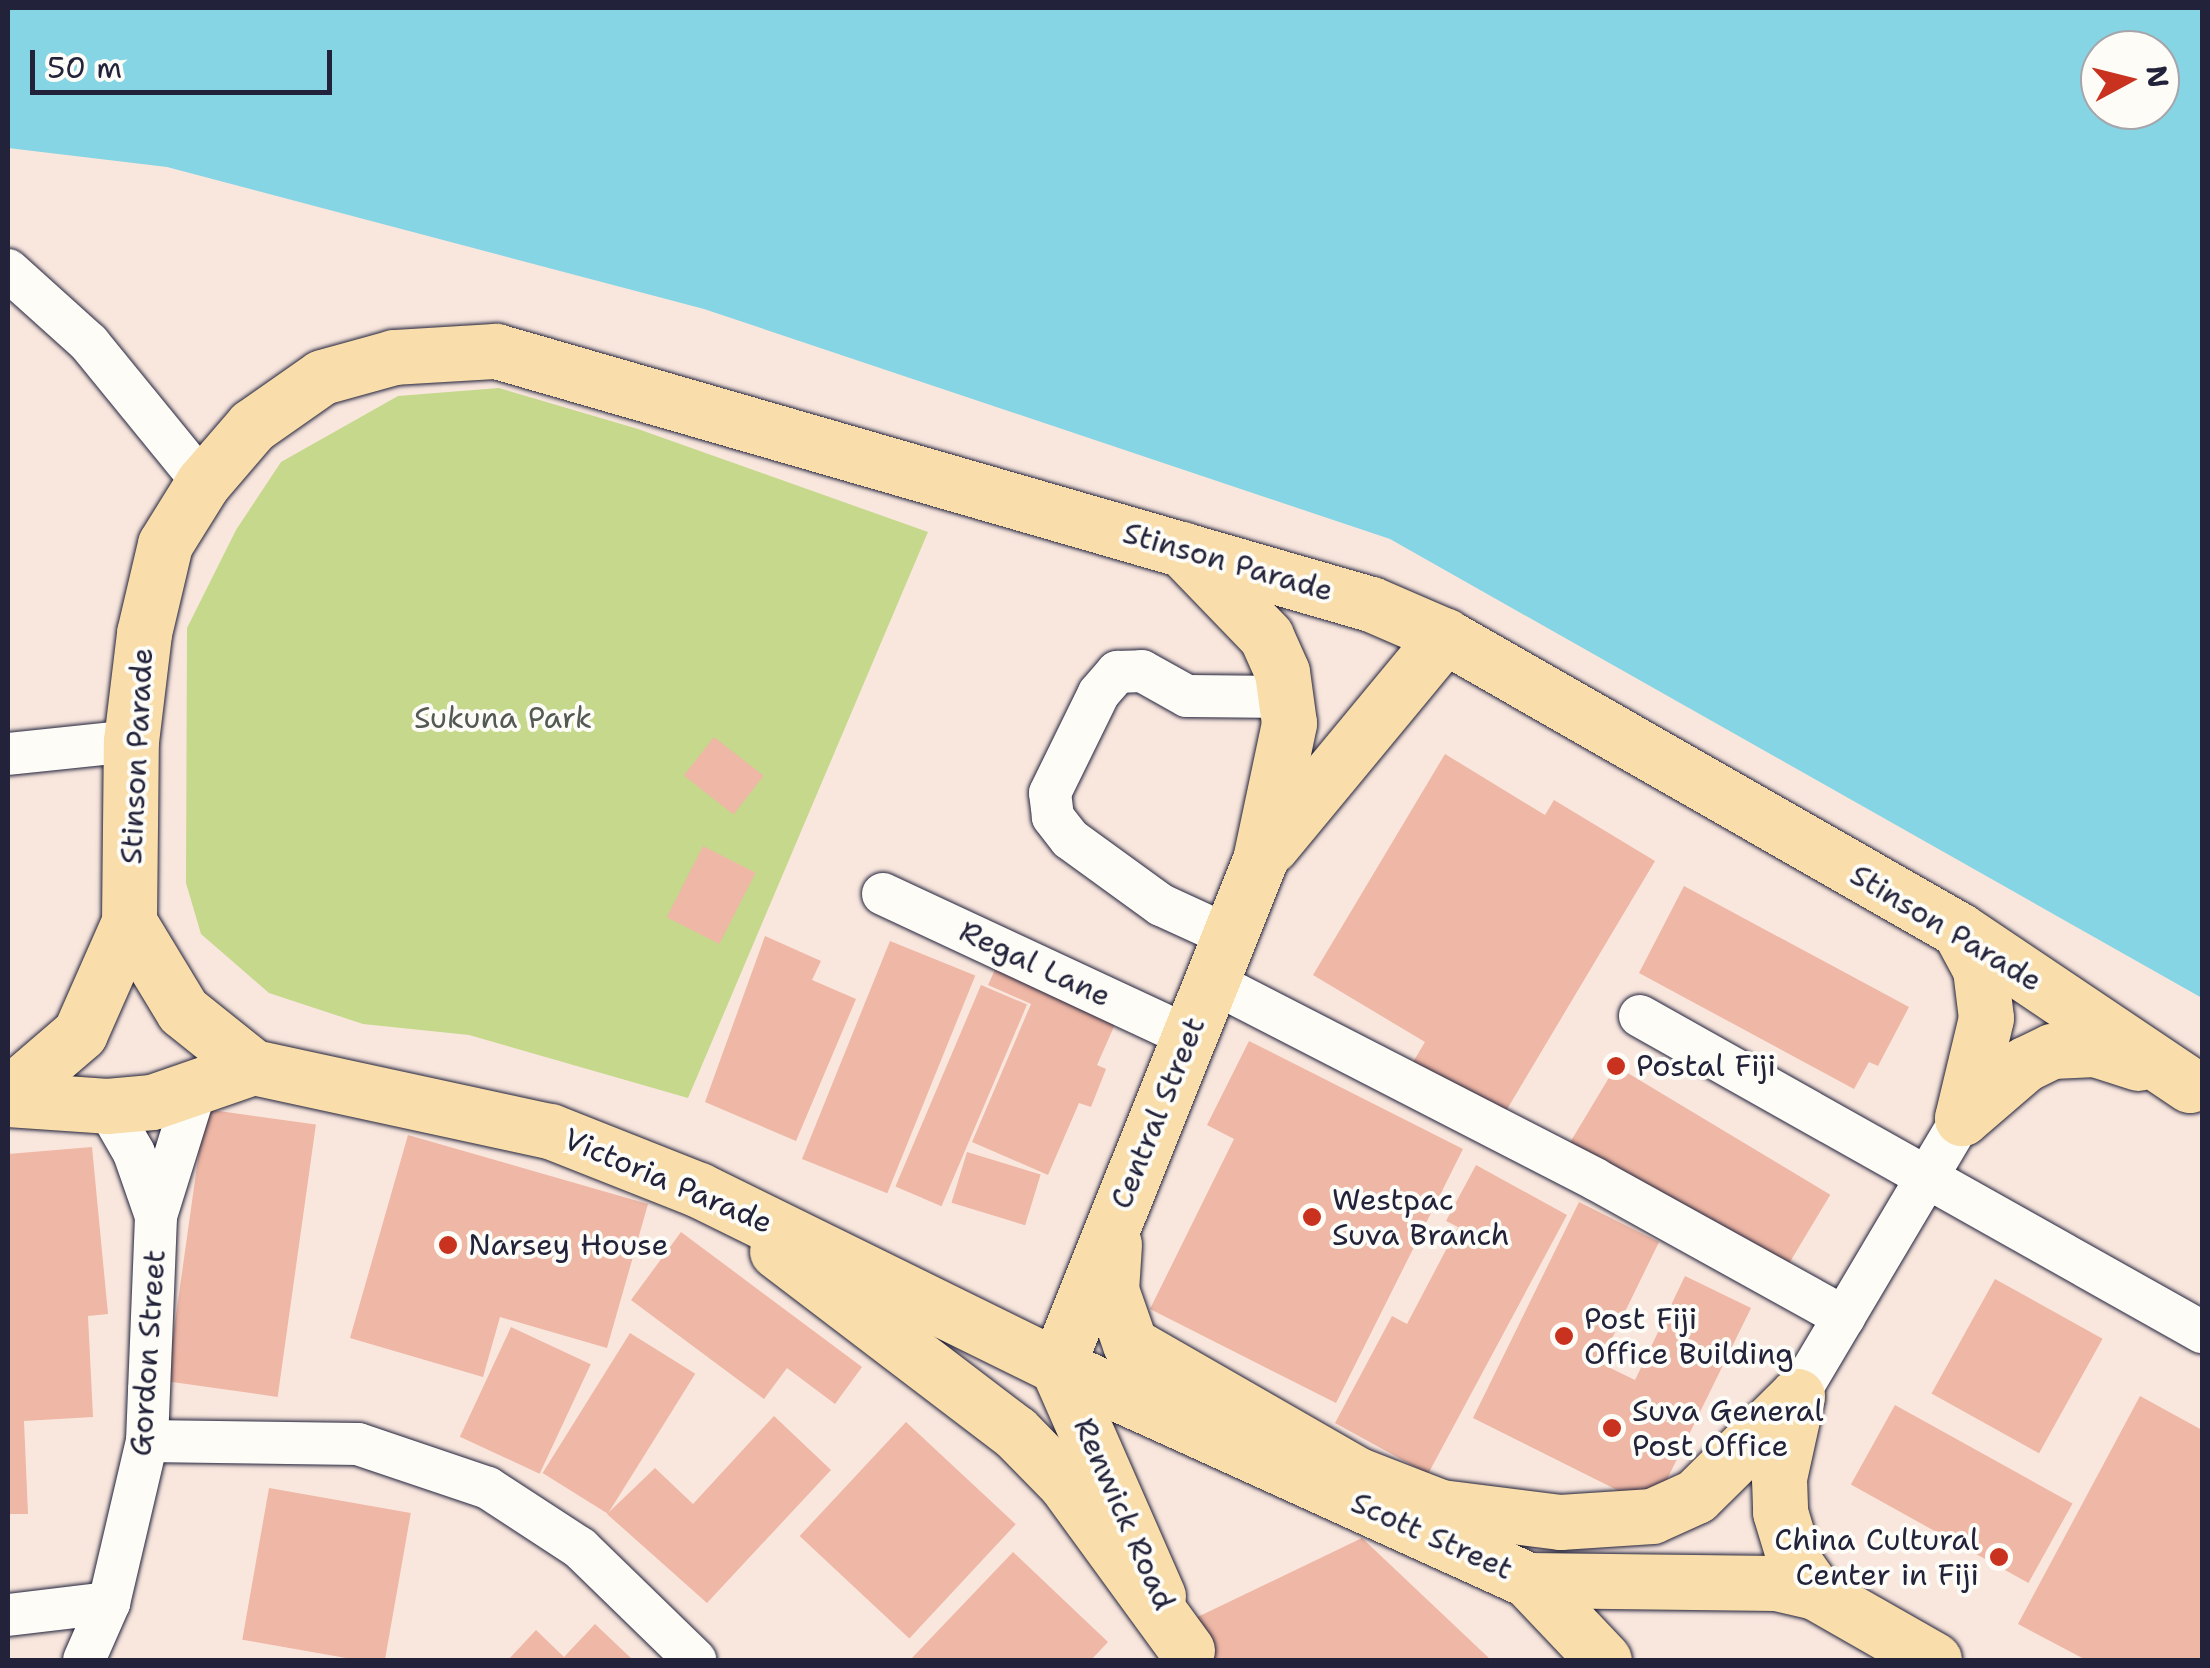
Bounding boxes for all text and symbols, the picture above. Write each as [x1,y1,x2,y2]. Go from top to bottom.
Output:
scale bar [35,30,338,92]
north arrow [2080,30,2180,130]
text: 50 m [47,47,122,88]
text: N [2138,63,2178,90]
street label: Stinson Parade [1119,515,1337,609]
street label: Stinson Parade [113,647,161,865]
park label: Sukuna Park [414,700,592,736]
street label: Stinson Parade [1844,857,2048,999]
street label: Regal Lane [954,913,1116,1015]
street label: Central Street [1103,1012,1213,1214]
place label: Postal Fiji [1636,1048,1776,1084]
marker: Postal Fiji [1605,1055,1627,1077]
street label: Victoria Parade [558,1121,778,1241]
place label: Westpac Suva Branch [1332,1182,1510,1252]
marker: Westpac Suva Branch [1301,1206,1323,1228]
place label: Narsey House [468,1227,668,1263]
marker: Narsey House [437,1234,459,1256]
street label: Gordon Street [123,1248,173,1458]
place label: Post Fiji Office Building [1584,1301,1794,1372]
marker: Post Fiji Office Building [1553,1325,1575,1347]
place label: Suva General Post Office [1632,1393,1823,1464]
street label: Renwick Road [1066,1413,1182,1615]
marker: Suva General Post Office [1601,1417,1623,1439]
street label: Scott Street [1346,1484,1518,1588]
place label: China Cultural Center in Fiji [1774,1522,1979,1592]
marker: China Cultural Center in Fiji [1988,1546,2010,1568]

